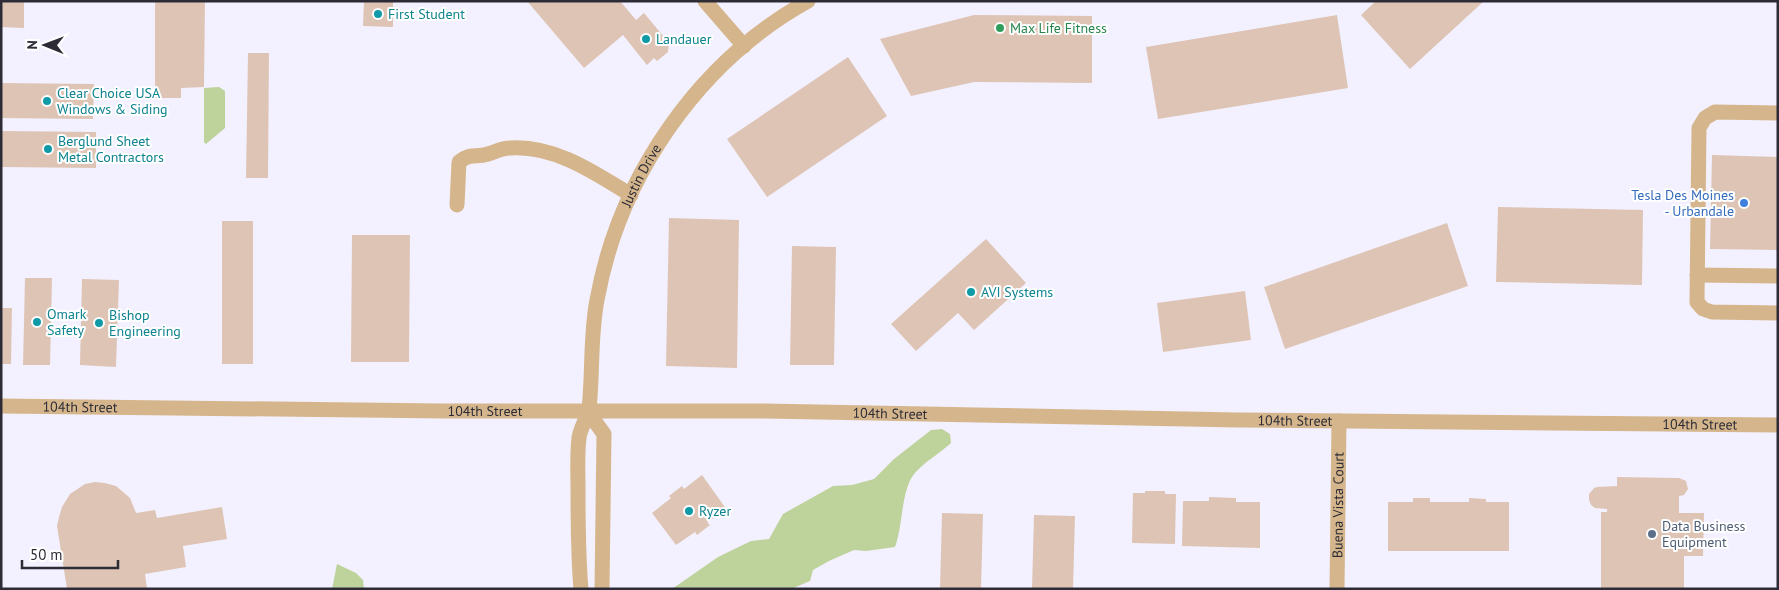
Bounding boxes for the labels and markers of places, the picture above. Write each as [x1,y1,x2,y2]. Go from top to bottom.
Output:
place label: First Student [388,5,465,23]
marker: First Student [372,8,384,20]
place label: Max Life Fitness [1010,19,1107,37]
marker: Max Life Fitness [994,22,1006,34]
place label: Landauer [656,30,712,48]
marker: Landauer [640,33,652,45]
place label: Clear Choice USA Windows & Siding [57,84,168,118]
marker: Clear Choice USA Windows & Siding [41,95,53,107]
place label: Berglund Sheet Metal Contractors [58,132,164,166]
marker: Berglund Sheet Metal Contractors [42,143,54,155]
place label: Tesla Des Moines - Urbandale [1631,186,1734,220]
marker: Tesla Des Moines - Urbandale [1738,197,1750,209]
place label: AVI Systems [981,283,1053,301]
marker: AVI Systems [965,286,977,298]
place label: Omark Safety [47,305,87,339]
place label: Bishop Engineering [109,306,181,340]
marker: Omark Safety [31,316,43,328]
marker: Bishop Engineering [93,317,105,329]
place label: Ryzer [699,502,731,520]
marker: Ryzer [683,505,695,517]
place label: Data Business Equipment [1662,517,1746,551]
marker: Data Business Equipment [1646,528,1658,540]

